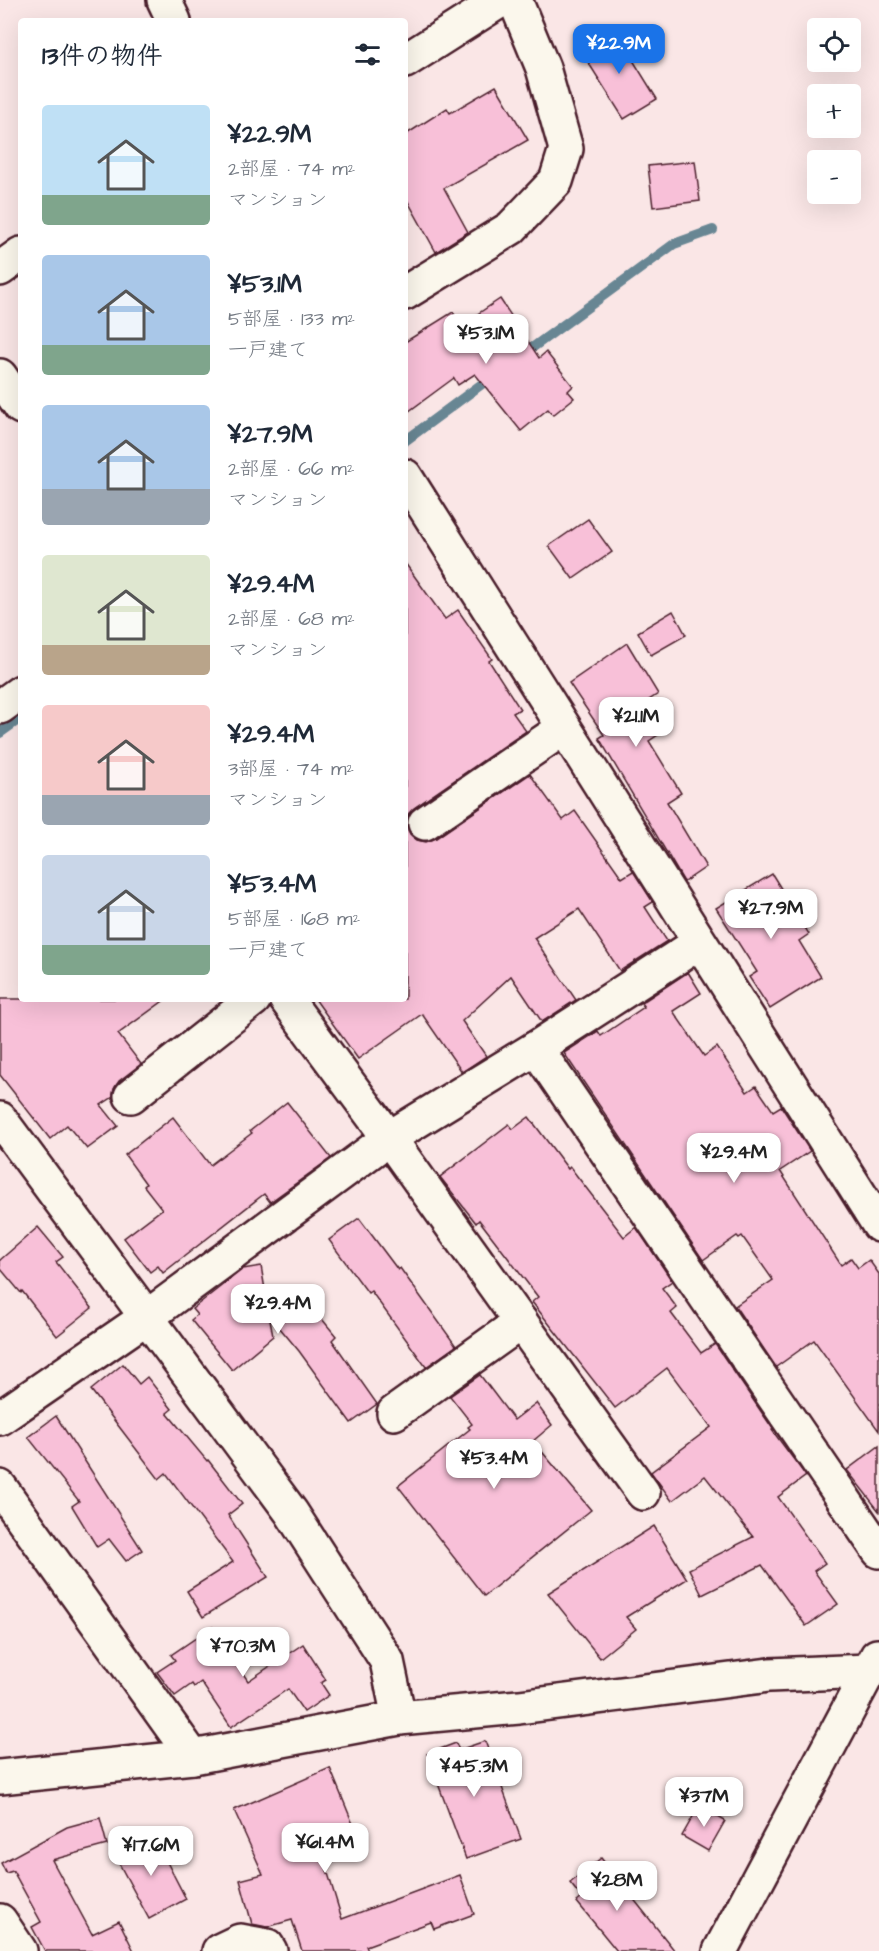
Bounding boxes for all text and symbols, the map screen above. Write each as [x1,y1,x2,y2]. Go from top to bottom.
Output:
map controls [807,18,861,204]
button: locate [807,18,861,72]
pin: ¥22.9M [570,24,668,75]
text: ¥22.9M [587,29,651,57]
text: 13件の物件 [42,38,163,74]
icon: filters [351,38,384,71]
button: + [807,84,861,138]
text: ¥22.9M [228,116,312,152]
icon: home [90,129,162,201]
button: − [807,150,861,204]
text: 2部屋 · 74 m² [228,155,355,183]
text: マンション [228,186,327,214]
text: ¥53.1M [228,266,302,302]
icon: home [90,279,162,351]
text: 5部屋 · 133 m² [228,305,355,333]
pin: ¥53.1M [437,314,535,365]
text: ¥53.1M [458,319,514,347]
text: 一戸建て [228,336,308,364]
text: ¥27.9M [228,416,313,452]
icon: home [90,429,162,501]
text: 2部屋 · 66 m² [228,455,354,483]
text: マンション [228,486,327,514]
text: ¥29.4M [228,566,314,602]
icon: home [90,579,162,651]
text: 2部屋 · 68 m² [228,605,355,633]
text: マンション [228,636,327,664]
pin: ¥21.1M [587,697,685,748]
text: ¥21.1M [613,702,659,730]
text: ¥29.4M [228,716,314,752]
icon: home [90,729,162,801]
text: 3部屋 · 74 m² [228,755,354,783]
text: マンション [228,786,327,814]
text: ¥53.4M [228,866,316,902]
icon: home [90,879,162,951]
pin: ¥27.9M [722,889,820,940]
text: ¥27.9M [738,894,804,922]
text: 5部屋 · 168 m² [228,905,360,933]
text: 一戸建て [228,936,308,964]
pin: ¥29.4M [685,1133,783,1184]
text: ¥29.4M [701,1138,767,1166]
pin: ¥29.4M [229,1284,327,1335]
text: ¥29.4M [245,1289,311,1317]
pin: ¥53.4M [445,1439,543,1490]
text: ¥53.4M [460,1444,528,1472]
pin: ¥70.3M [194,1627,292,1678]
text: ¥70.3M [210,1632,276,1660]
pin: ¥45.3M [425,1747,523,1798]
text: ¥45.3M [440,1752,508,1780]
pin: ¥37M [668,1777,740,1828]
text: ¥37M [679,1782,729,1810]
pin: ¥61.4M [276,1823,374,1874]
pin: ¥17.6M [102,1826,200,1877]
text: ¥61.4M [296,1828,354,1856]
text: ¥17.6M [122,1831,180,1859]
pin: ¥28M [581,1861,653,1912]
text: ¥28M [591,1866,643,1894]

